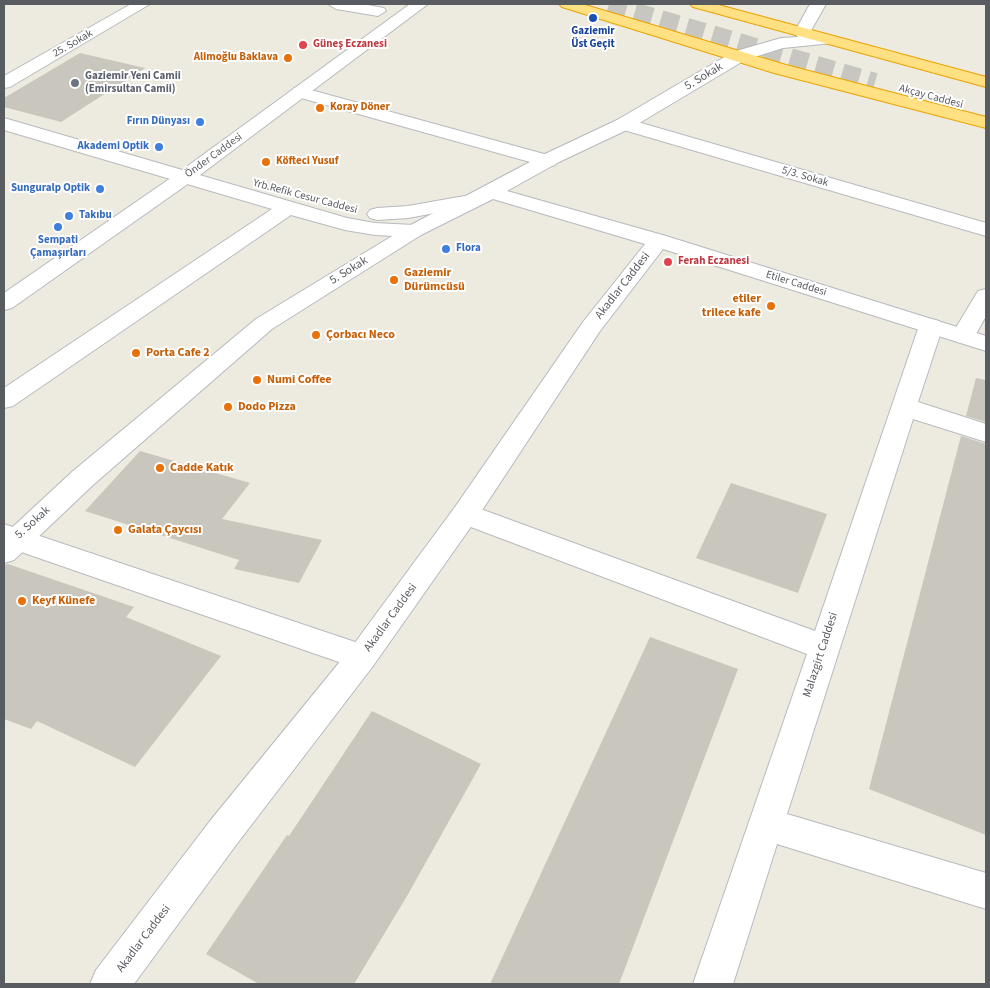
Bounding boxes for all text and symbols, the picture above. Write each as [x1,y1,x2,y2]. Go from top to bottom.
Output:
marker: Gaziemir Üst Geçit [587,12,599,24]
place label: Gaziemir Üst Geçit [571,25,615,51]
street label: 25. Sokak [51,27,95,61]
place label: Güneş Eczanesi [313,38,387,52]
marker: Güneş Eczanesi [297,39,309,51]
place label: Alimoğlu Baklava [194,51,278,65]
marker: Alimoğlu Baklava [282,52,294,64]
street label: 5. Sokak [682,60,726,94]
place label: Gaziemir Yeni Camii (Emirsultan Camii) [85,70,181,96]
marker: Gaziemir Yeni Camii (Emirsultan Camii) [69,77,81,89]
street label: Akçay Caddesi [898,82,964,112]
place label: Koray Döner [330,101,390,115]
marker: Koray Döner [314,102,326,114]
place label: Fırın Dünyası [127,115,190,129]
marker: Fırın Dünyası [194,116,206,128]
street label: Önder Caddesi [183,131,245,181]
place label: Akademi Optik [78,140,149,154]
marker: Akademi Optik [153,141,165,153]
place label: Köfteci Yusuf [276,155,339,169]
marker: Köfteci Yusuf [260,156,272,168]
street label: 5/3. Sokak [780,164,830,190]
street label: Yrb.Refik Cesur Caddesi [251,177,359,217]
place label: Sunguralp Optik [11,182,90,196]
marker: Sunguralp Optik [94,183,106,195]
place label: Takıbu [79,209,112,223]
marker: Takıbu [63,210,75,222]
marker: Sempati Çamaşırları [52,221,64,233]
place label: Sempati Çamaşırları [30,234,86,260]
place label: Flora [456,242,481,256]
marker: Flora [440,243,452,255]
street label: Akadlar Caddesi [592,250,654,322]
street label: 5. Sokak [327,254,371,288]
place label: Ferah Eczanesi [678,255,749,269]
marker: Ferah Eczanesi [662,256,674,268]
place label: Gaziemir Dürümcüsü [404,266,465,294]
street label: Etiler Caddesi [764,268,828,300]
marker: Gaziemir Dürümcüsü [388,274,400,286]
place label: etiler trilece kafe [702,292,761,320]
marker: etiler trilece kafe [765,300,777,312]
place label: Çorbacı Neco [326,328,395,342]
marker: Çorbacı Neco [310,329,322,341]
place label: Porta Cafe 2 [146,346,210,360]
marker: Porta Cafe 2 [130,347,142,359]
place label: Numi Coffee [267,373,332,387]
marker: Numi Coffee [251,374,263,386]
place label: Dodo Pizza [238,400,296,414]
marker: Dodo Pizza [222,401,234,413]
place label: Cadde Katık [170,461,234,475]
marker: Cadde Katık [154,462,166,474]
street label: 5. Sokak [13,504,53,542]
place label: Galata Çaycısı [128,523,202,537]
marker: Galata Çaycısı [112,524,124,536]
street label: Akadlar Caddesi [361,581,421,655]
place label: Keyf Künefe [32,594,95,608]
marker: Keyf Künefe [16,595,28,607]
street label: Malazgirt Caddesi [800,611,842,699]
street label: Akadlar Caddesi [114,902,174,976]

